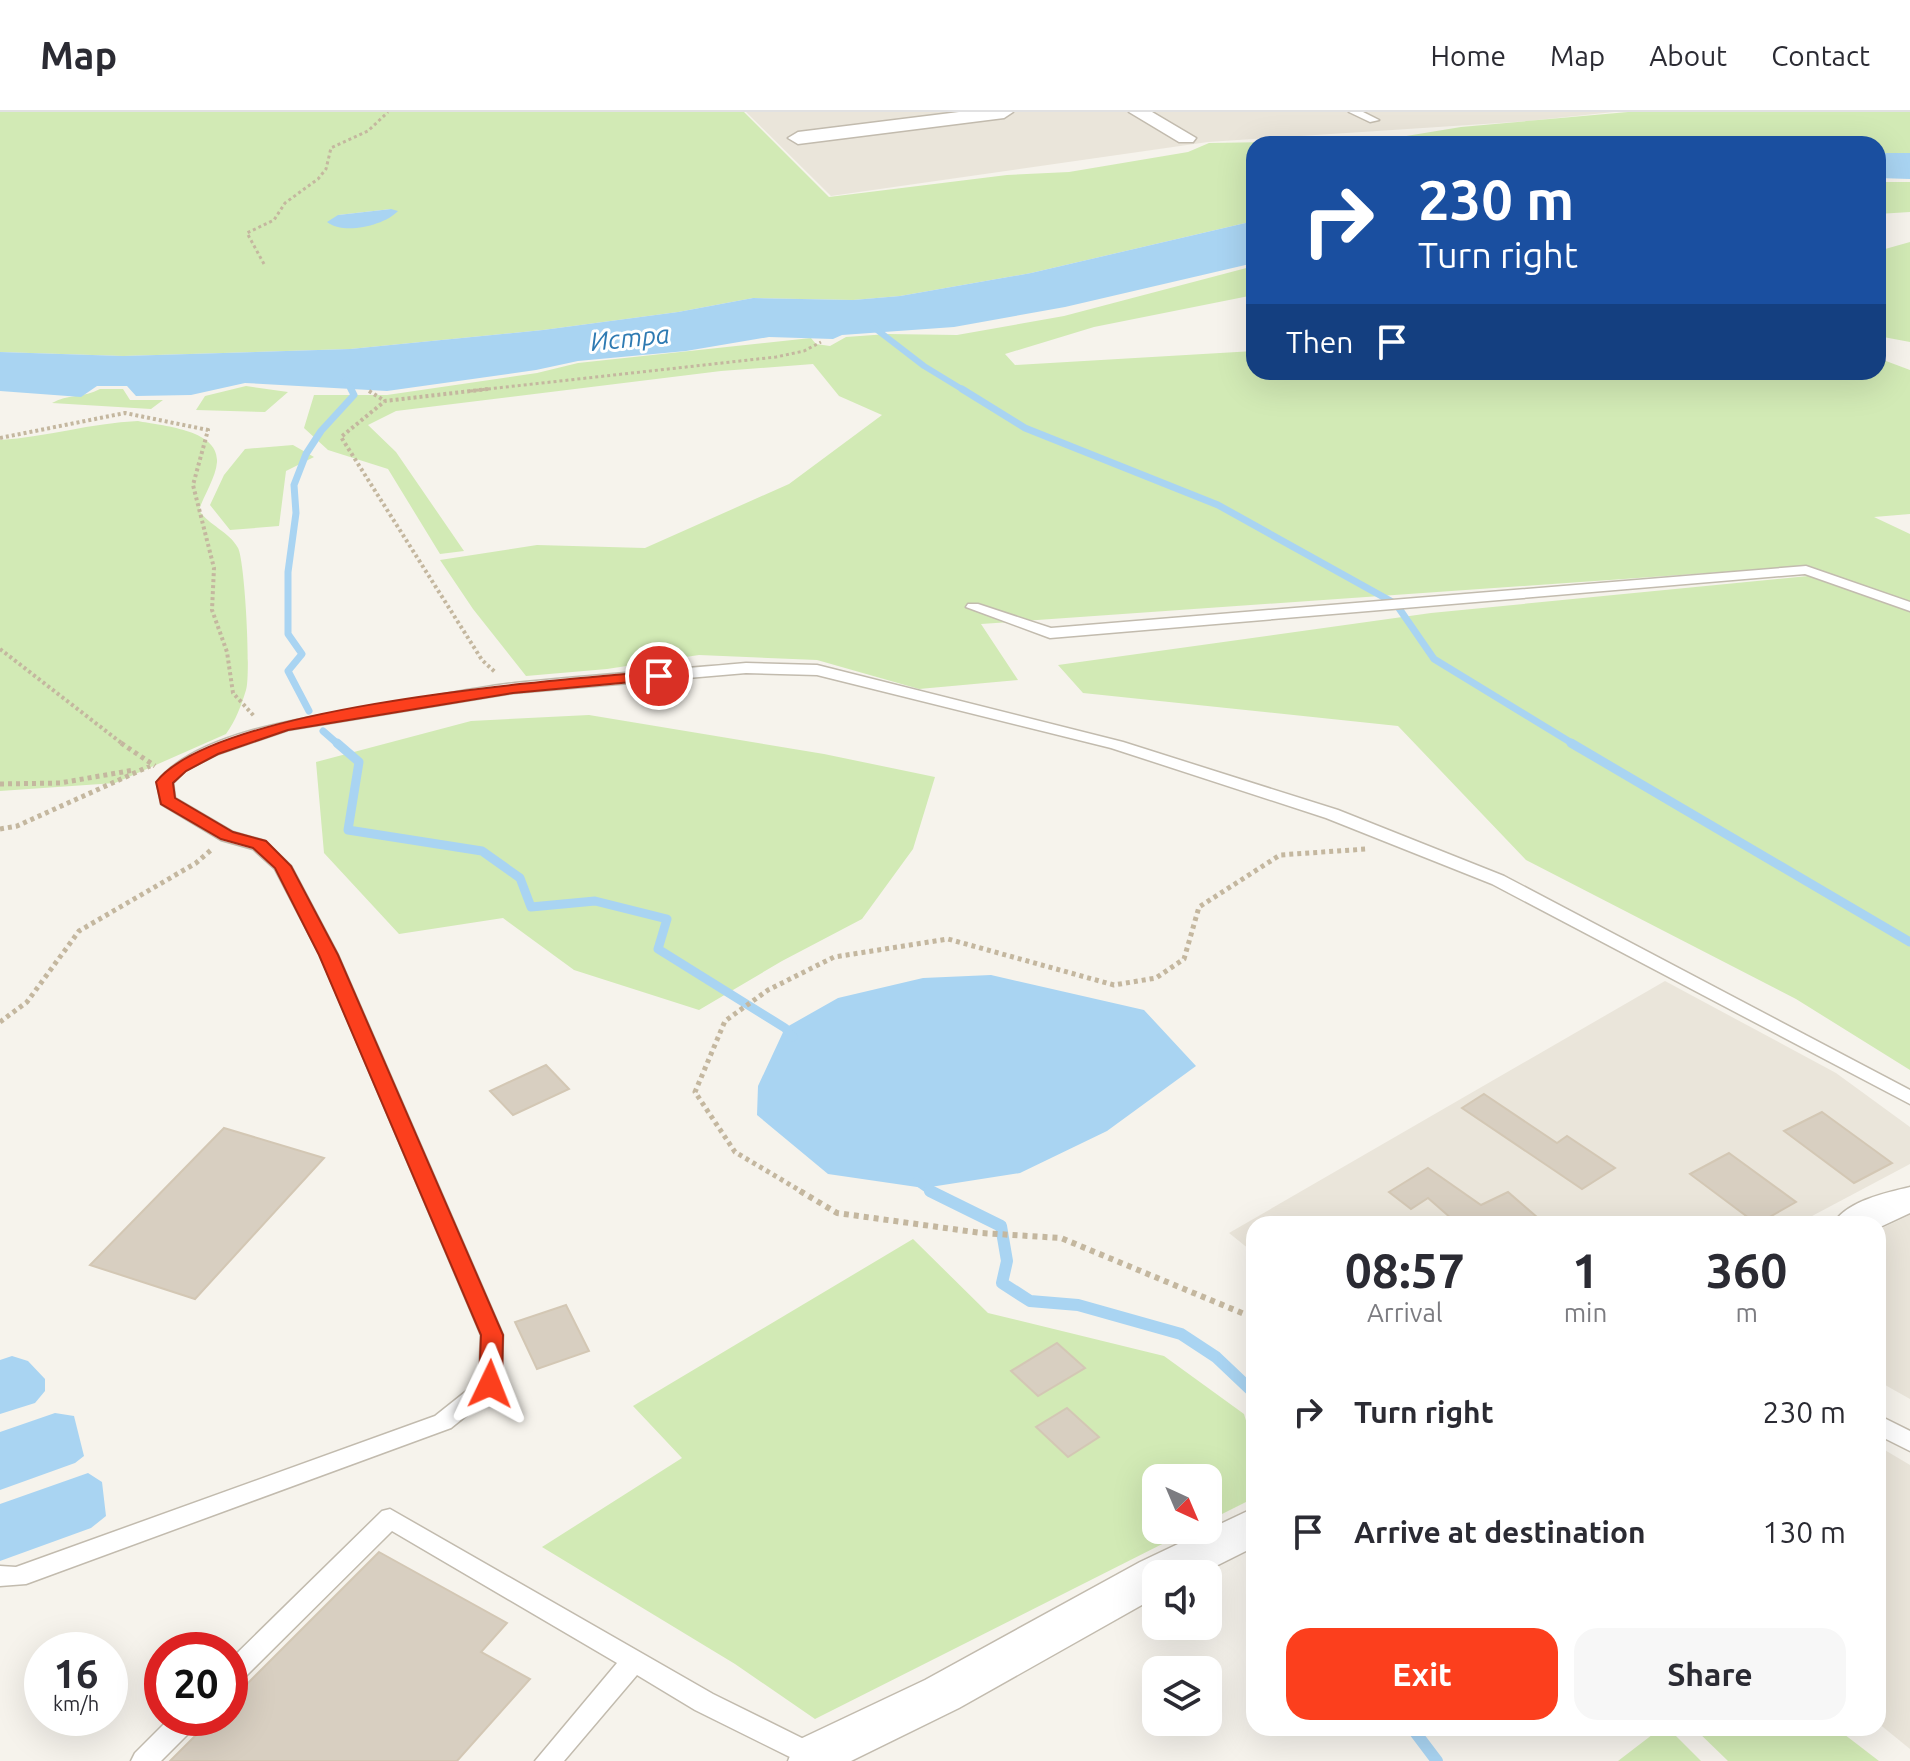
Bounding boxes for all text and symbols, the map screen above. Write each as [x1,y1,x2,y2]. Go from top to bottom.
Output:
text: Map [40,34,117,76]
text: Home [1431,40,1506,71]
text: Map [1550,40,1605,71]
text: About [1649,40,1727,71]
text: Contact [1771,40,1870,71]
icon: right [1286,168,1390,272]
text: 230 m [1418,168,1574,231]
text: Turn right [1418,234,1578,275]
water label: Истра [589,319,671,356]
icon: arrive [1370,320,1414,364]
text: Then [1286,325,1354,359]
pin [625,642,693,710]
icon: arrive [637,654,681,698]
text: 08:57 [1345,1243,1465,1297]
text: 1 [1572,1243,1599,1297]
text: 360 [1706,1243,1787,1297]
text: Arrival [1367,1298,1443,1327]
text: min [1564,1298,1607,1327]
text: m [1735,1298,1758,1327]
position arrow [448,1342,532,1426]
icon: right [1286,1390,1330,1434]
text: Turn right [1354,1395,1494,1429]
text: 230 m [1762,1395,1846,1429]
north arrow [1142,1464,1222,1544]
map controls [1142,1464,1222,1736]
icon: arrive [1286,1510,1330,1554]
text: Arrive at destination [1354,1515,1646,1549]
text: 130 m [1762,1515,1846,1549]
button: sound [1142,1560,1222,1640]
button: Exit [1286,1628,1558,1720]
button: Share [1574,1628,1846,1720]
speed limit sign: 20 [144,1632,248,1736]
text: 16 [53,1651,99,1696]
button: layers [1142,1656,1222,1736]
text: km/h [53,1692,99,1715]

